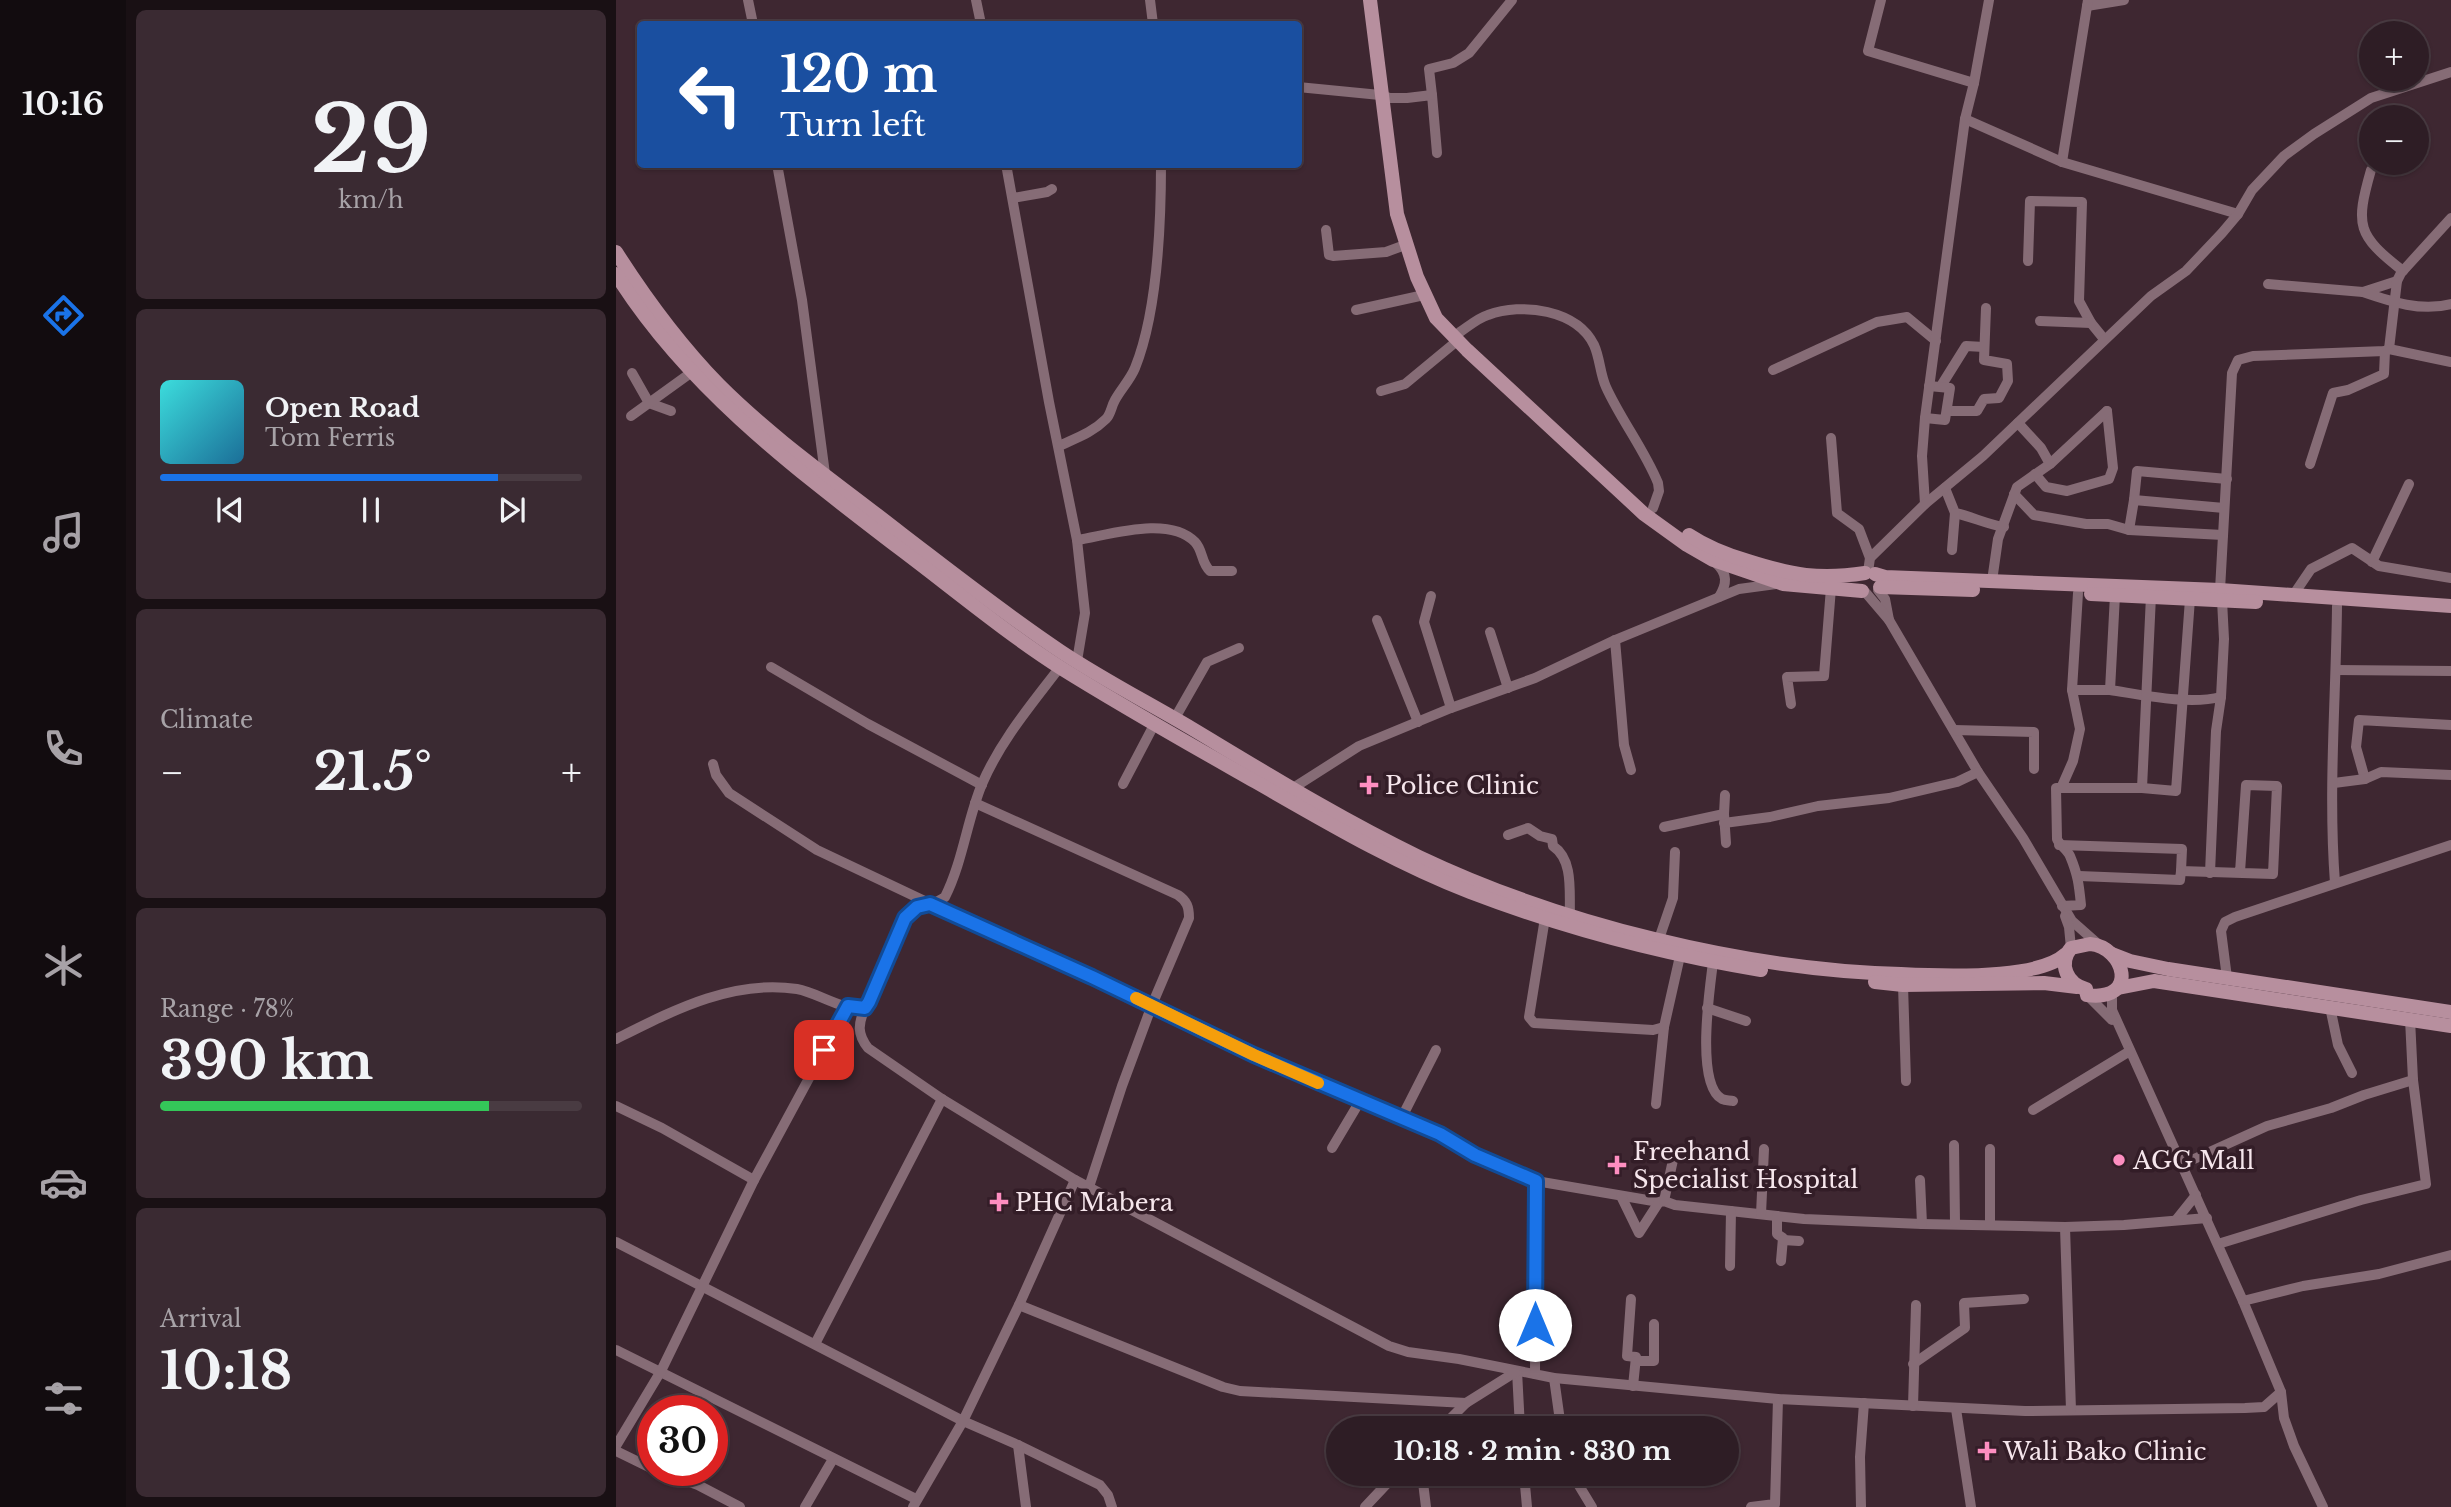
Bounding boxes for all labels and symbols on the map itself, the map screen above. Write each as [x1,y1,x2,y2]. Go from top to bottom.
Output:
place label: Police Clinic [1385,771,1539,800]
marker: Police Clinic [1359,775,1379,795]
pin [794,1020,854,1080]
place label: Freehand Specialist Hospital [1633,1137,1859,1194]
place label: AGG Mall [2132,1146,2254,1175]
marker: AGG Mall [2111,1152,2127,1168]
marker: Freehand Specialist Hospital [1607,1155,1627,1175]
place label: PHC Mabera [1015,1188,1174,1217]
marker: PHC Mabera [989,1192,1009,1212]
position arrow [1498,1288,1572,1362]
speed limit sign: 30 [637,1395,728,1486]
place label: Wali Bako Clinic [2002,1437,2206,1466]
marker: Wali Bako Clinic [1977,1441,1997,1461]

